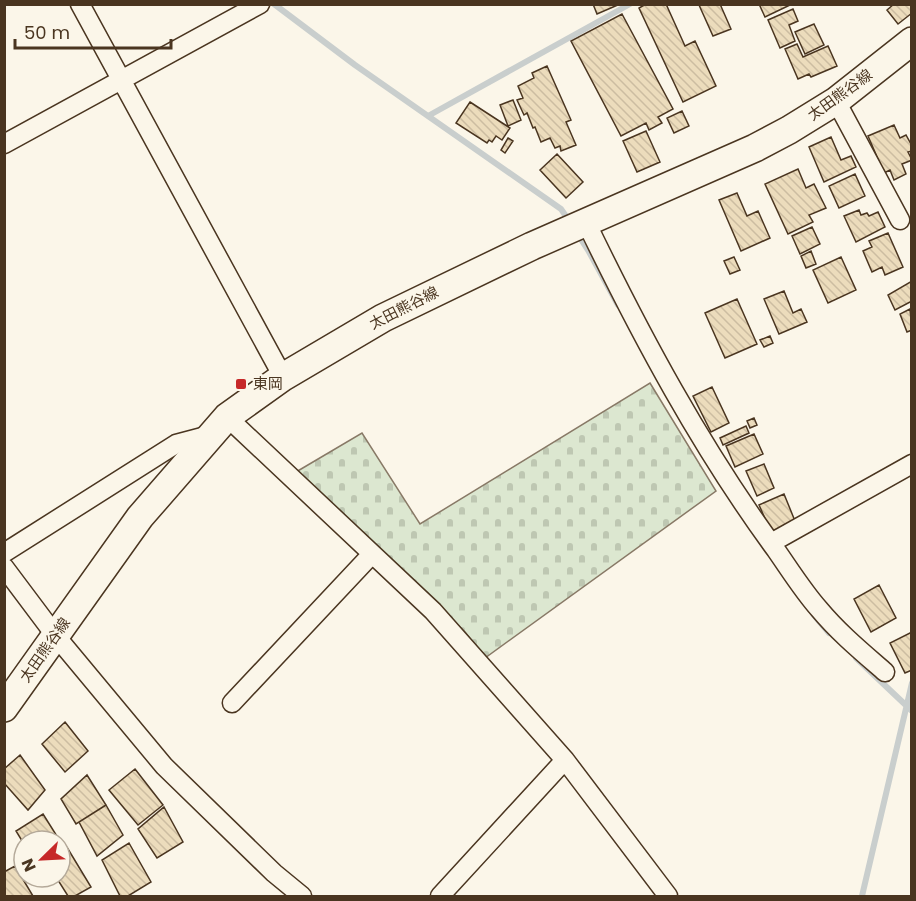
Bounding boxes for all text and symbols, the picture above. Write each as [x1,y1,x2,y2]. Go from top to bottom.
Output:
scale bar [15,12,171,50]
text: 50 m [24,20,70,45]
street label: 太田熊谷線 [803,64,876,125]
street label: 太田熊谷線 [366,281,442,334]
place label: 東岡 [253,373,283,394]
marker: 東岡 [234,377,248,391]
street label: 太田熊谷線 [14,613,75,686]
north arrow [12,829,72,889]
text: N [16,855,42,875]

